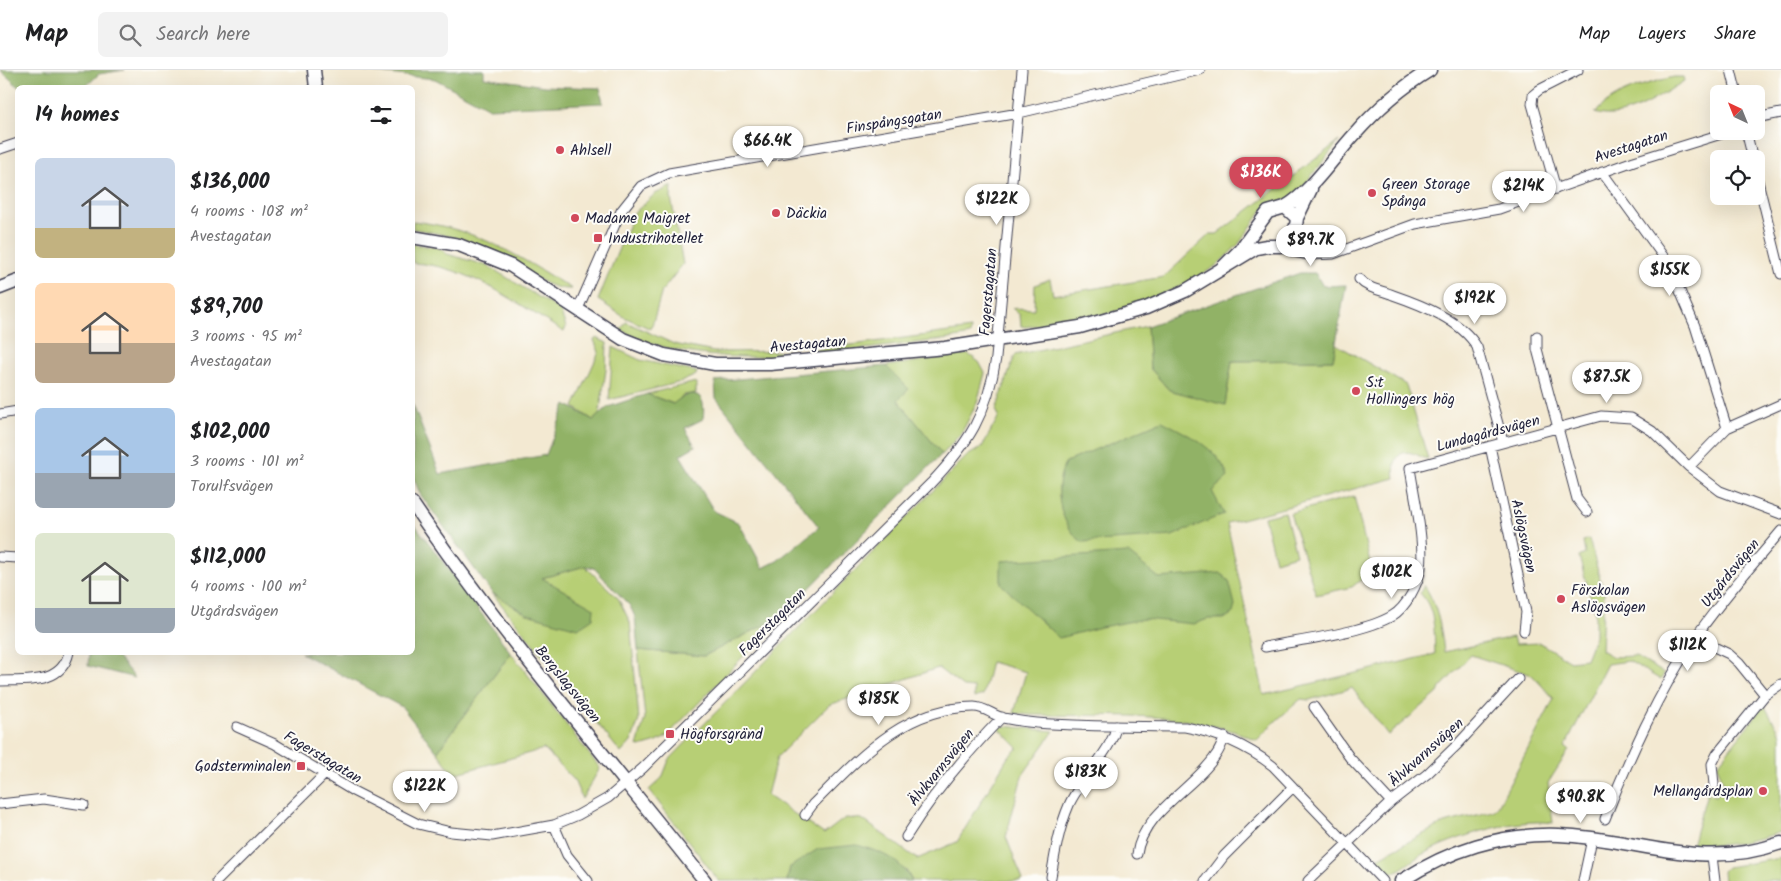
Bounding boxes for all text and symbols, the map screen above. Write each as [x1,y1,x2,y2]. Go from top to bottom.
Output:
search box [98,12,448,57]
text: Map [25,15,68,54]
text: Search here [156,20,250,50]
text: Map [1579,20,1610,49]
text: Layers [1638,20,1686,49]
text: Share [1714,20,1756,49]
icon: search [116,21,144,49]
north arrow [1710,85,1765,140]
map controls [1710,85,1765,205]
text: 14 homes [35,99,120,132]
icon: filters [367,101,395,129]
street label: Finspångsgatan [845,103,944,141]
street label: Avestagatan [1591,124,1671,170]
pin: $66.4K [727,126,809,168]
text: $66.4K [744,129,792,154]
place label: Ahlsell [570,139,612,163]
marker: Ahlsell [554,144,566,156]
button: locate [1710,150,1765,205]
pin: $136K [1226,156,1296,199]
text: $136K [1240,160,1282,185]
text: $136,000 [190,166,269,199]
pin: $214K [1489,170,1559,213]
place label: Green Storage Spånga [1382,173,1470,214]
text: $214K [1503,174,1545,199]
icon: home [75,178,135,238]
pin: $122K [962,184,1032,226]
text: $122K [976,187,1018,212]
marker: Green Storage Spånga [1366,187,1378,199]
text: 4 rooms · 108 m² [190,199,308,224]
place label: Däckia [786,202,827,226]
place label: Madame Maigret [585,207,690,231]
marker: Däckia [770,207,782,219]
marker: Madame Maigret [569,212,581,224]
text: Avestagatan [190,224,272,249]
pin: $89.7K [1270,224,1352,267]
place label: Industrihotellet [608,227,704,251]
text: $89.7K [1287,228,1335,253]
marker: Industrihotellet [592,232,604,244]
street label: Fagerstagatan [973,247,1005,337]
pin: $155K [1635,254,1705,297]
text: $155K [1650,258,1690,283]
pin: $192K [1440,282,1510,325]
text: $192K [1454,286,1496,311]
text: $89,700 [190,291,262,324]
icon: home [75,303,135,363]
text: 3 rooms · 95 m² [190,324,302,349]
street label: Avestagatan [769,330,847,360]
text: Avestagatan [190,349,272,374]
pin: $87.5K [1566,362,1648,404]
text: $87.5K [1583,365,1631,390]
place label: S:t Hollingers hög [1366,371,1455,412]
marker: S:t Hollingers hög [1350,385,1362,397]
street label: Lundagårdsvägen [1434,409,1543,459]
text: $102,000 [190,416,270,449]
icon: home [75,428,135,488]
text: 3 rooms · 101 m² [190,449,304,474]
text: Torulfsvägen [190,474,273,499]
street label: Aslögsvägen [1504,497,1543,575]
street label: Utgårdsvägen [1695,534,1766,613]
text: $112,000 [190,541,265,574]
icon: home [75,553,135,613]
pin: $102K [1357,556,1427,599]
text: $102K [1371,560,1413,585]
text: 4 rooms · 100 m² [190,574,306,599]
place label: Förskolan Aslögsvägen [1571,579,1646,620]
street label: Fagerstagatan [733,583,812,662]
marker: Förskolan Aslögsvägen [1555,593,1567,605]
text: Utgårdsvägen [190,599,279,624]
pin: $112K [1653,630,1723,672]
text: $112K [1669,633,1707,658]
street label: Bergslagsvägen [528,640,606,729]
pin: $185K [844,684,914,726]
text: $185K [858,687,900,712]
street label: Älvkvarnsvägen [1384,712,1470,793]
place label: Högforsgränd [680,723,763,747]
street label: Älvkvarnsvägen [903,723,981,812]
street label: Fagerstagatan [279,725,366,791]
marker: Högforsgränd [664,728,676,740]
place label: Godsterminalen [195,755,291,779]
pin: $183K [1051,756,1121,799]
marker: Godsterminalen [295,760,307,772]
text: $183K [1065,760,1107,785]
pin: $122K [390,770,460,813]
text: $122K [404,774,446,799]
place label: Mellangårdsplan [1653,780,1753,804]
pin: $90.8K [1540,782,1622,824]
text: $90.8K [1557,785,1605,810]
marker: Mellangårdsplan [1757,785,1769,797]

